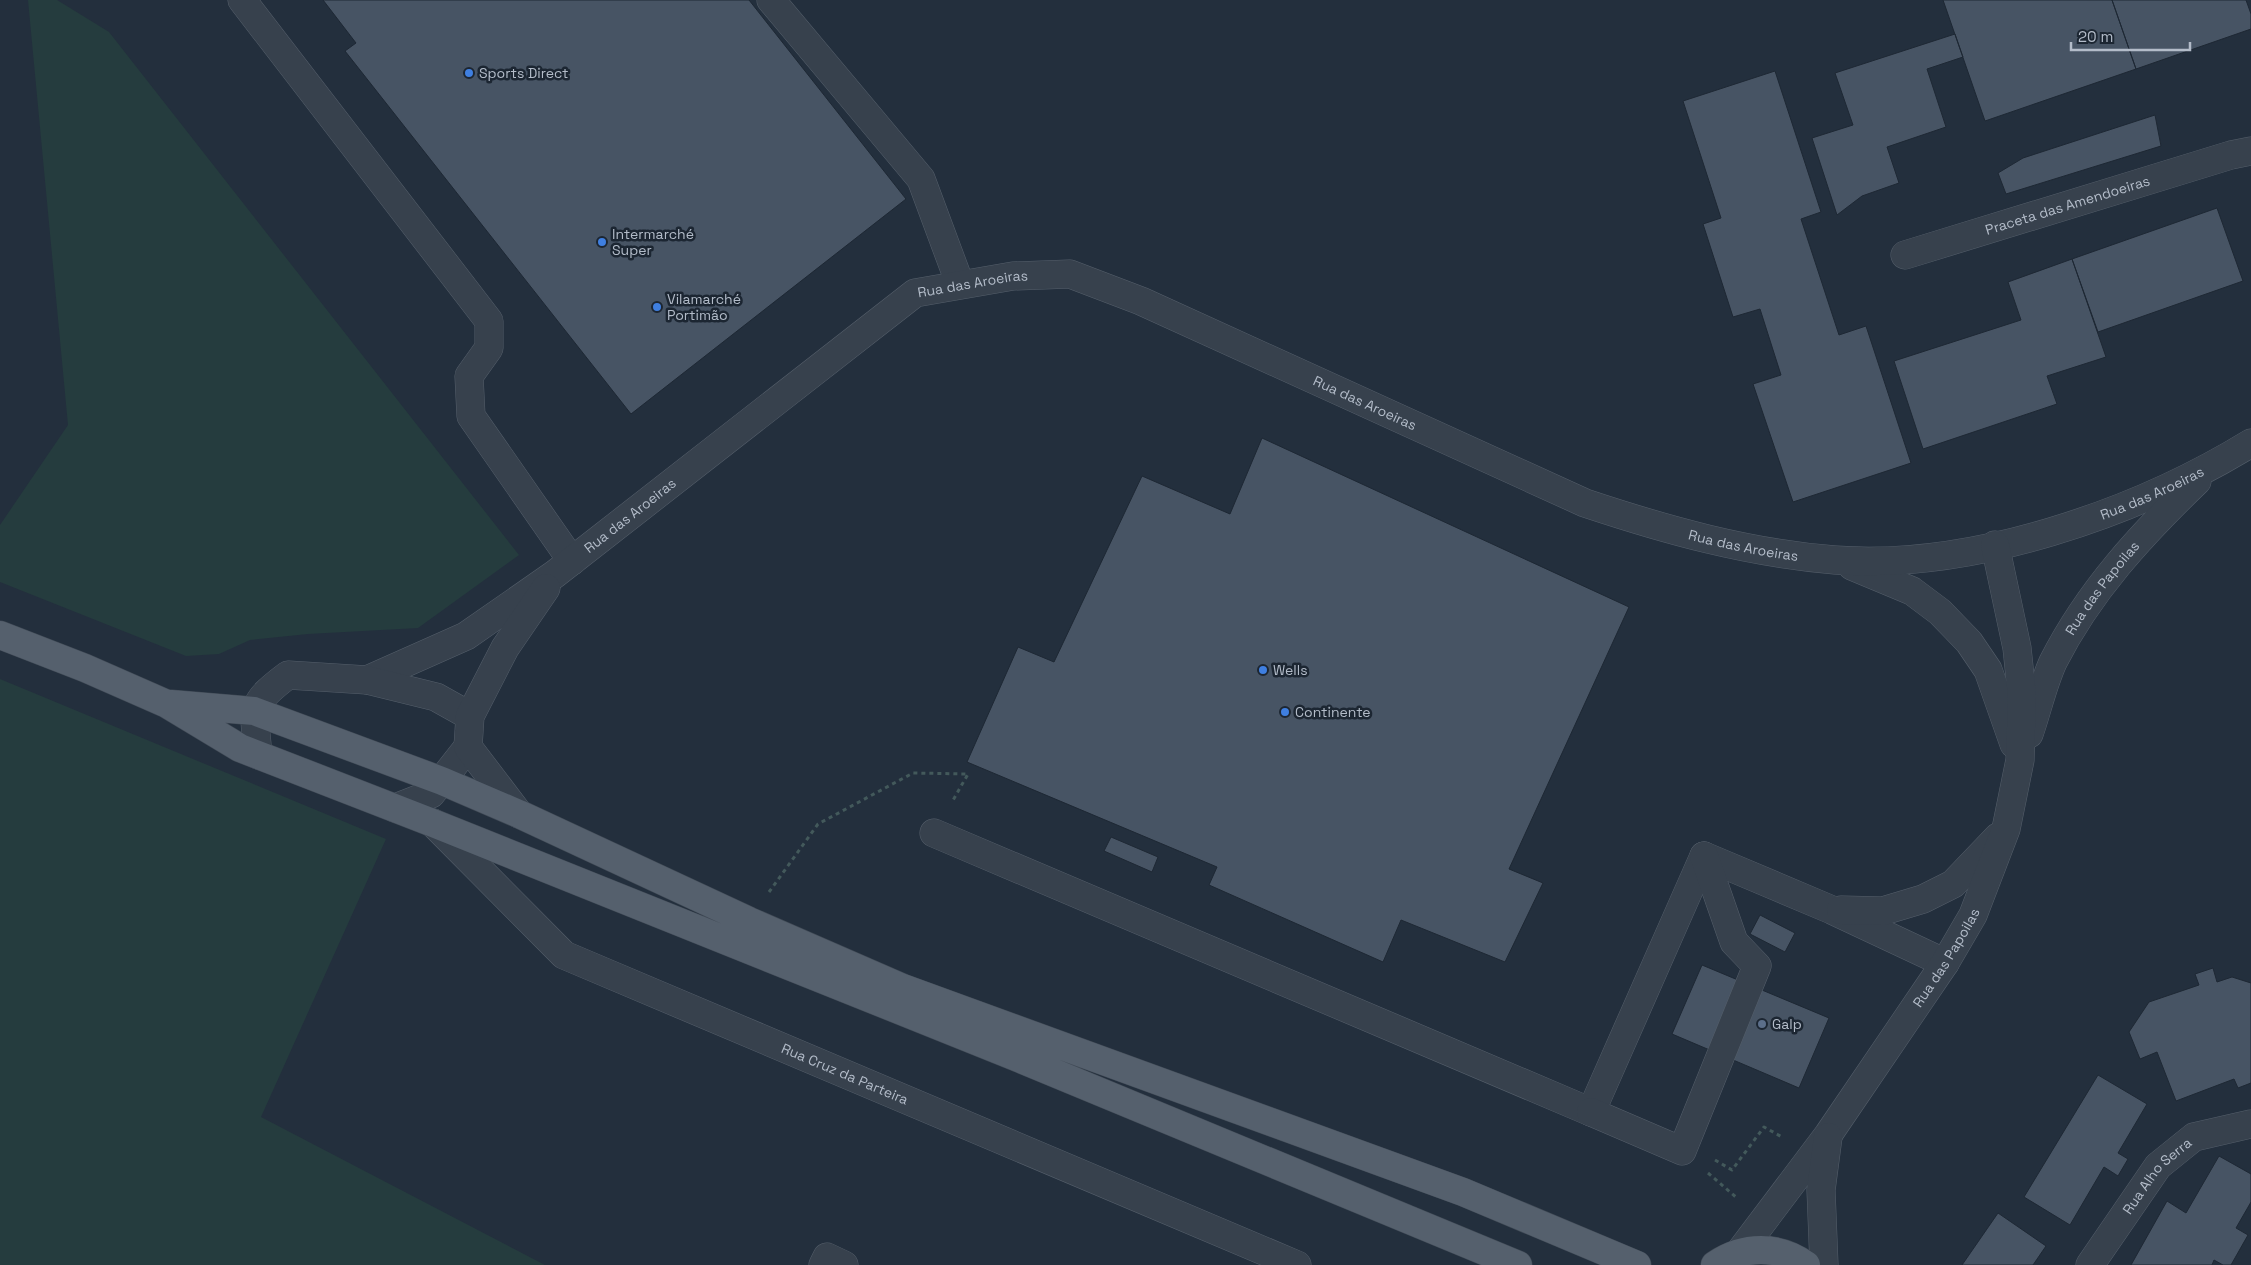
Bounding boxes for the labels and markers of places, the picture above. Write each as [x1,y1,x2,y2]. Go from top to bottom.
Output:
place label: Sports Direct [479,64,569,82]
marker: Sports Direct [463,67,475,79]
place label: Intermarché Super [612,225,694,259]
marker: Intermarché Super [596,236,608,248]
place label: Vilamarché Portimão [667,290,741,324]
marker: Vilamarché Portimão [651,301,663,313]
place label: Wells [1273,661,1308,679]
marker: Wells [1257,664,1269,676]
place label: Continente [1295,703,1371,721]
marker: Continente [1279,706,1291,718]
place label: Galp [1772,1015,1802,1033]
marker: Galp [1756,1018,1768,1030]

